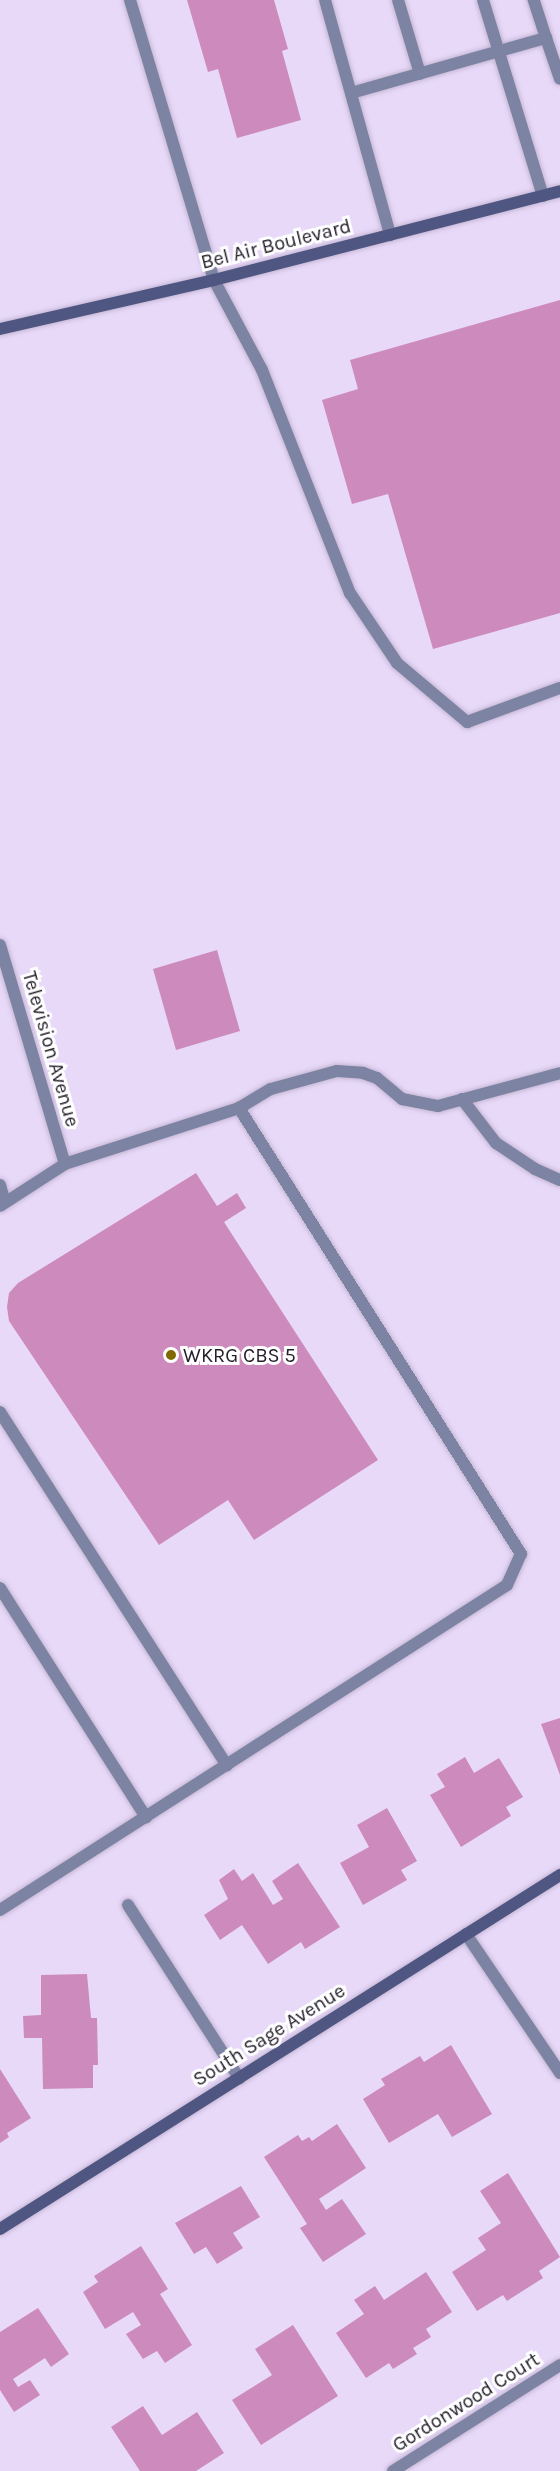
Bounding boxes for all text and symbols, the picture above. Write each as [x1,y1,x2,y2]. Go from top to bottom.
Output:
street label: Bel Air Boulevard [198,214,354,274]
street label: Television Avenue [17,968,85,1130]
place label: WKRG CBS 5 [183,1343,296,1367]
marker: WKRG CBS 5 [164,1348,178,1362]
street label: South Sage Avenue [189,1979,349,2091]
street label: Gordonwood Court [388,2347,544,2457]

